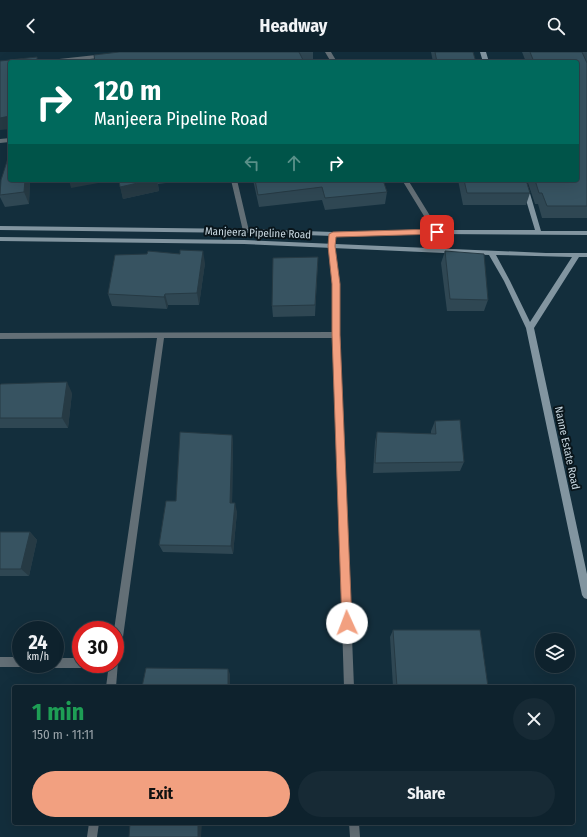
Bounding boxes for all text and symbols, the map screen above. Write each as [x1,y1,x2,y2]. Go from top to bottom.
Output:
icon: back [20,15,42,37]
text: Headway [260,15,327,37]
icon: search [545,15,567,37]
text: 120 m [94,74,161,107]
icon: right [28,76,80,128]
text: Manjeera Pipeline Road [94,108,268,130]
icon: left [241,152,263,174]
icon: ahead [283,152,305,174]
icon: right [325,152,347,174]
pin [420,215,454,249]
icon: arrive [426,221,448,243]
street label: Manjeera Pipeline Road [205,225,311,241]
street label: Nanne Estate Road [552,405,582,491]
position arrow [326,602,368,644]
speed limit sign: 30 [72,621,124,673]
text: 24 [28,630,48,654]
map controls [535,633,575,673]
button: layers [535,633,575,673]
text: km/h [27,651,49,663]
text: 1 min [32,698,84,726]
button: close [513,698,555,740]
text: 150 m · 11:11 [32,727,94,742]
button: Exit [32,771,290,817]
button: Share [298,771,555,817]

